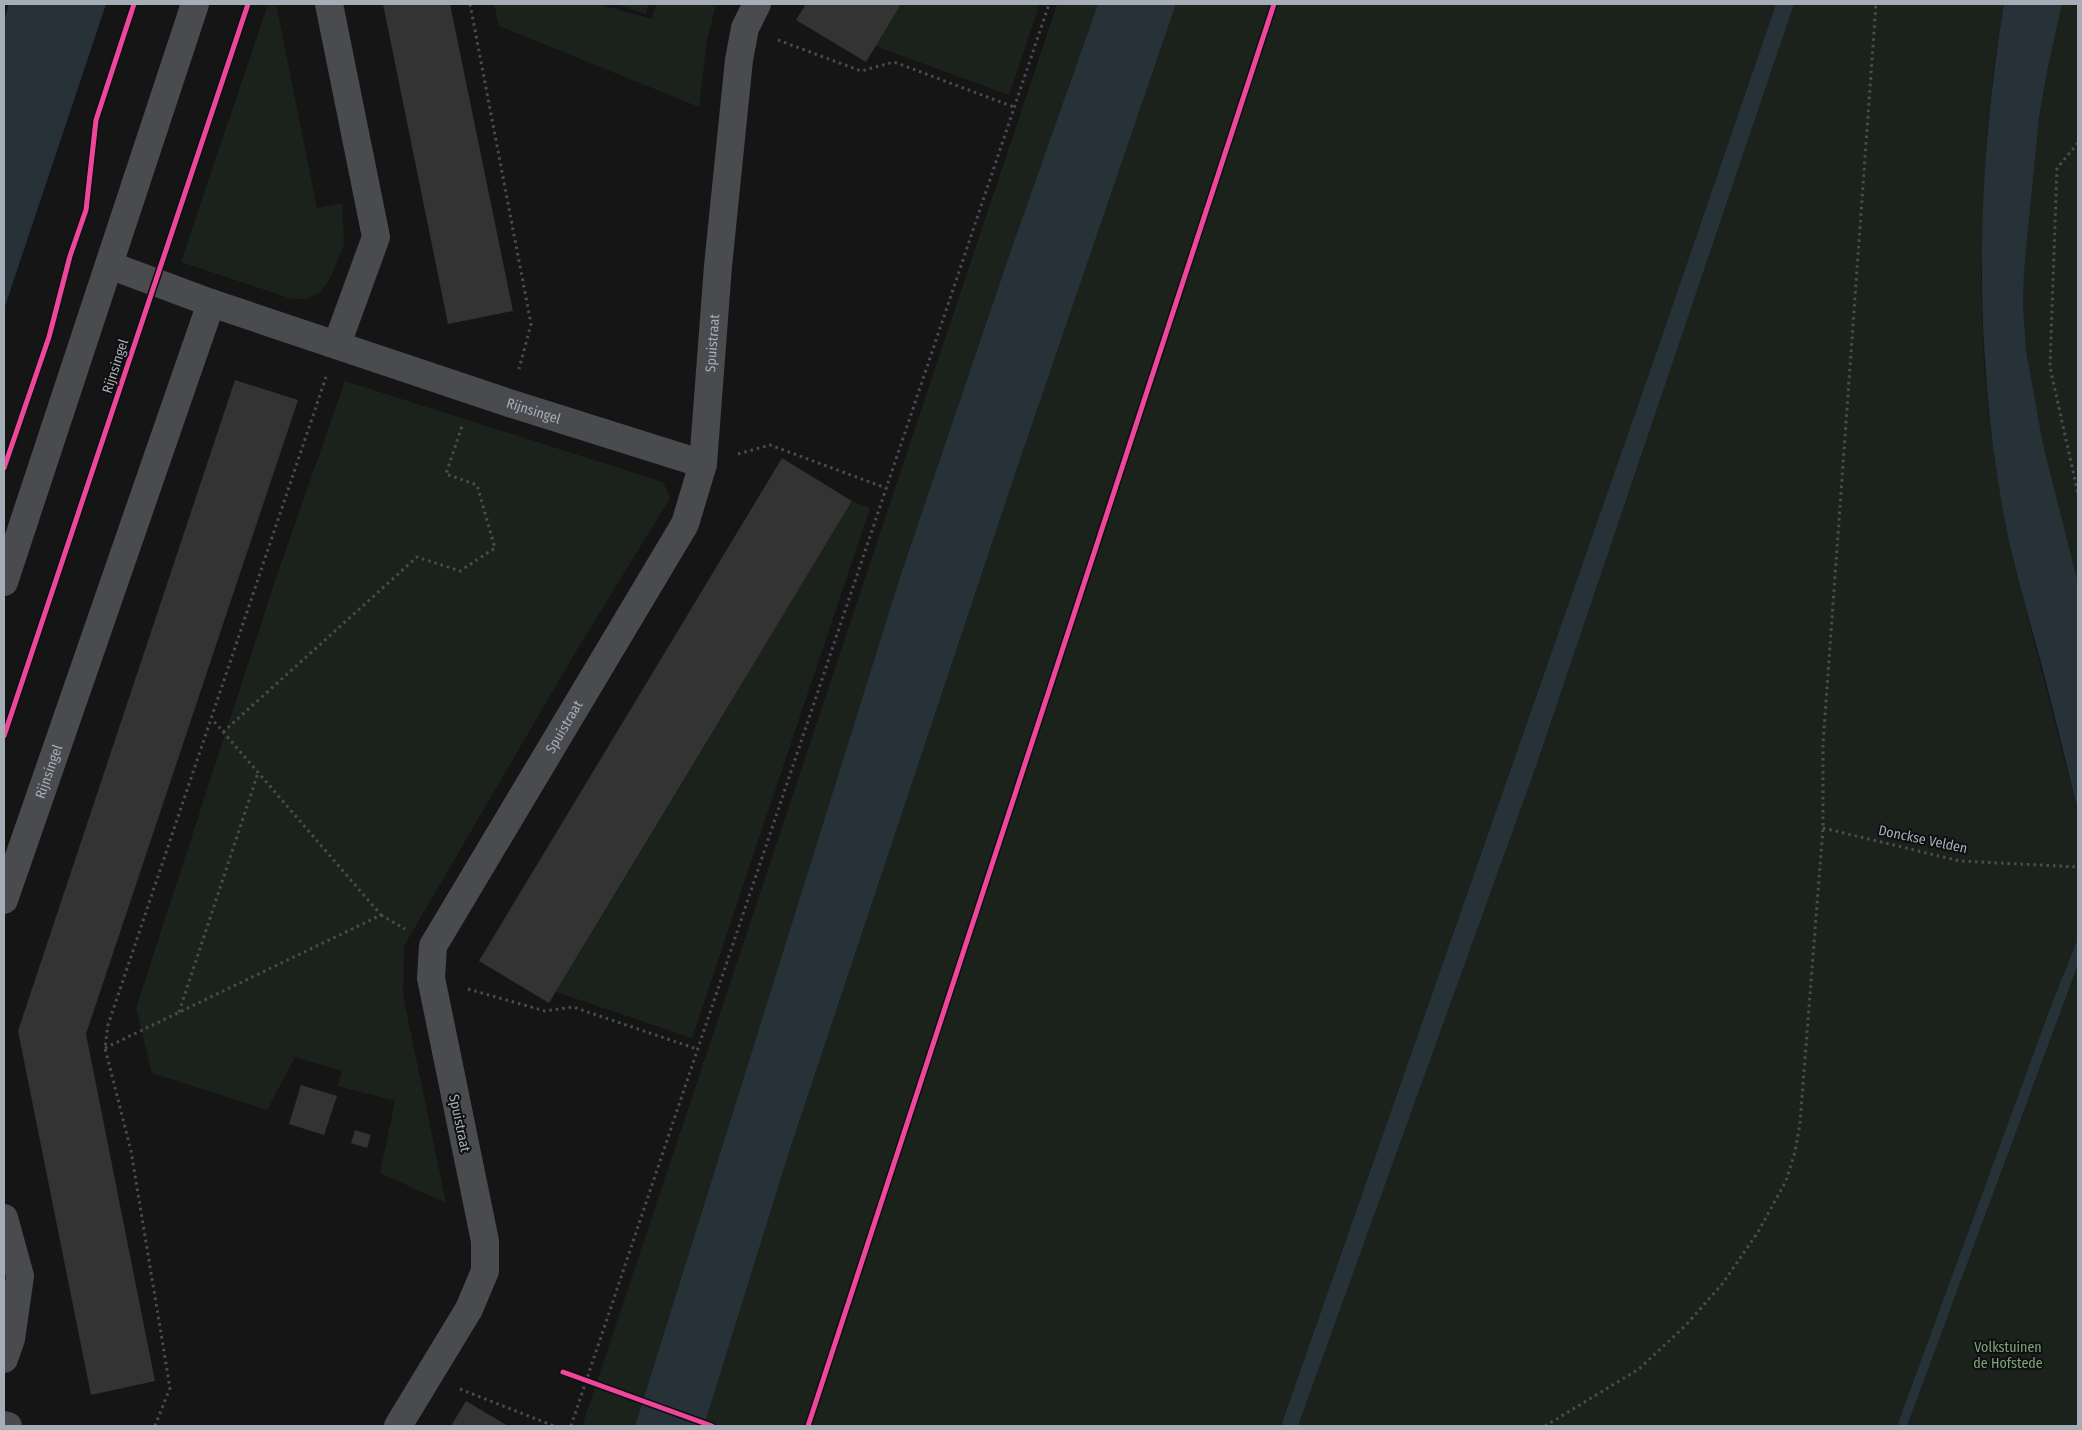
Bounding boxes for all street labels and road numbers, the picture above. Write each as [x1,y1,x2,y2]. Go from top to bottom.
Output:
street label: Spuistraat [702,313,723,373]
street label: Rijnsingel [99,337,132,395]
street label: Rijnsingel [504,395,563,428]
street label: Spuistraat [542,697,587,756]
street label: Rijnsingel [32,742,66,801]
street label: Donckse Velden [1877,822,1969,857]
street label: Spuistraat [445,1093,474,1154]

